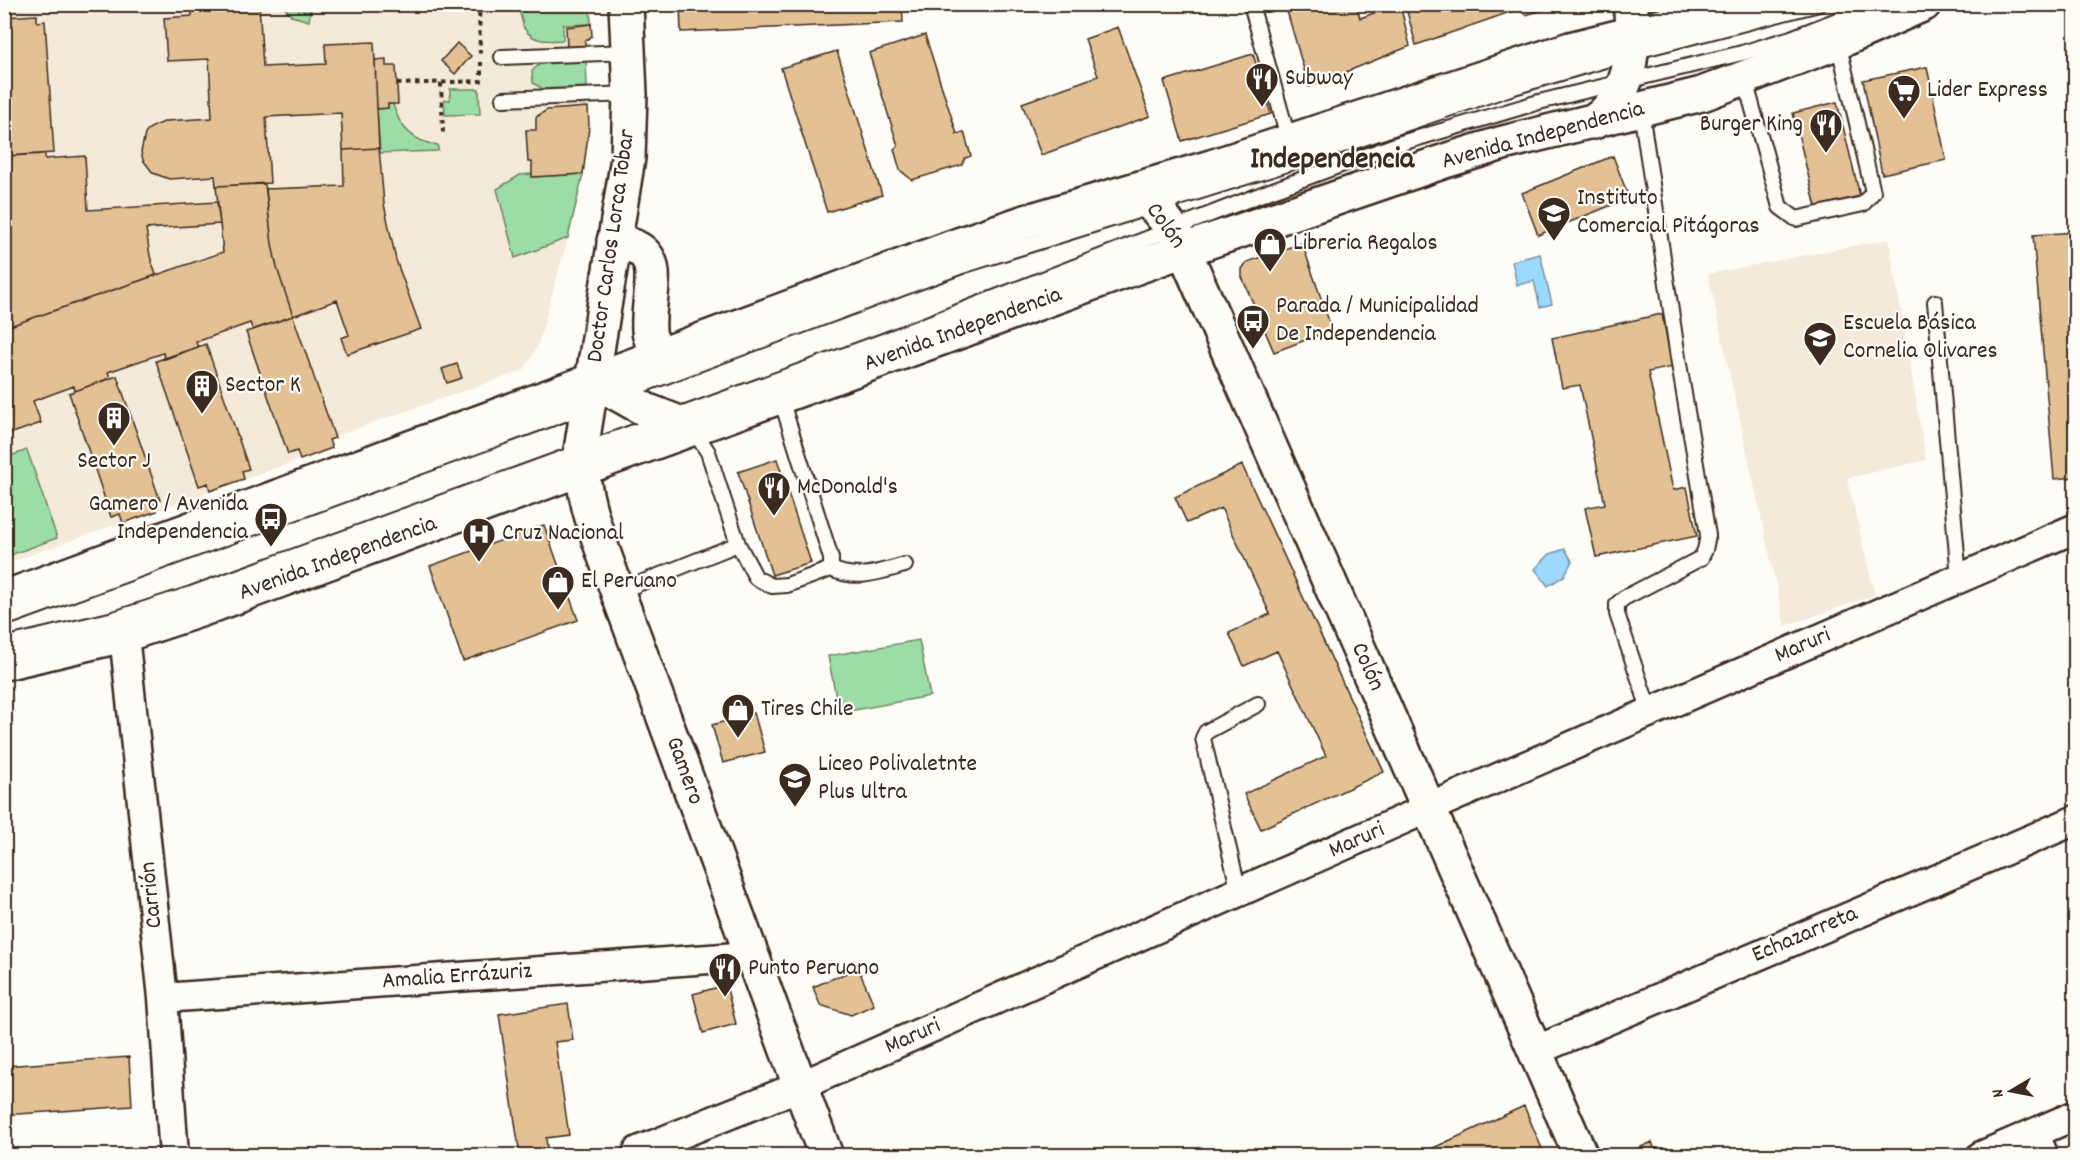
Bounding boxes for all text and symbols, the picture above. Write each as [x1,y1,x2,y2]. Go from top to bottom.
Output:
restaurant icon: Subway [1244,61,1280,108]
place label: Subway [1285,62,1354,96]
supermarket icon: Lider Express [1886,73,1922,120]
place label: Lider Express [1927,74,2048,108]
street label: Avenida Independencia [1438,92,1649,179]
restaurant icon: Burger King [1808,107,1844,154]
place label: Burger King [1700,108,1803,142]
street label: Doctor Carlos Lorca Tobar [579,127,645,365]
district label: Independencia [1250,140,1415,183]
place label: Instituto Comercial Pitágoras [1577,182,1760,244]
school or university icon: Instituto Comercial Pitágoras [1536,195,1572,242]
street label: Colón [1137,196,1193,256]
shop icon: Libreria Regalos [1252,226,1288,273]
place label: Libreria Regalos [1293,227,1438,261]
street label: Avenida Independencia [859,278,1067,382]
place label: Parada / Municipalidad De Independencia [1276,290,1479,352]
bus stop icon: Parada / Municipalidad De Independencia [1235,303,1271,350]
place label: Escuela Básica Cornelia Olivares [1843,307,1998,369]
school or university icon: Escuela Básica Cornelia Olivares [1802,320,1838,367]
building icon: Sector K [184,368,220,415]
place label: Sector K [225,369,301,403]
building icon: Sector J [96,400,132,447]
place label: Sector J [77,445,151,479]
restaurant icon: McDonald's [756,470,792,517]
place label: McDonald's [797,471,898,505]
place label: Gamero / Avenida Independencia [88,488,249,550]
bus stop icon: Gamero / Avenida Independencia [253,501,289,548]
street label: Avenida Independencia [234,507,442,611]
hospital icon: Cruz Nacional [461,516,497,563]
place label: Cruz Nacional [502,517,624,551]
shop icon: El Peruano [540,564,576,611]
place label: El Peruano [581,565,677,599]
street label: Maruri [1770,619,1836,673]
street label: Colón [1341,637,1393,697]
shop icon: Tires Chile [720,692,756,739]
place label: Tires Chile [761,693,854,727]
street label: Gamero [656,732,712,810]
place label: Liceo Polivaletnte Plus Ultra [818,748,977,810]
school or university icon: Liceo Polivaletnte Plus Ultra [777,761,813,808]
street label: Maruri [1324,814,1390,868]
street label: Carrión [132,860,172,930]
street label: Echazarreta [1747,897,1864,972]
restaurant icon: Punto Peruano [707,951,743,998]
place label: Punto Peruano [748,952,879,986]
street label: Amalia Errázuriz [381,955,533,999]
street label: Maruri [880,1010,946,1064]
north arrow [1981,1061,2041,1121]
text: N [1987,1087,2011,1099]

